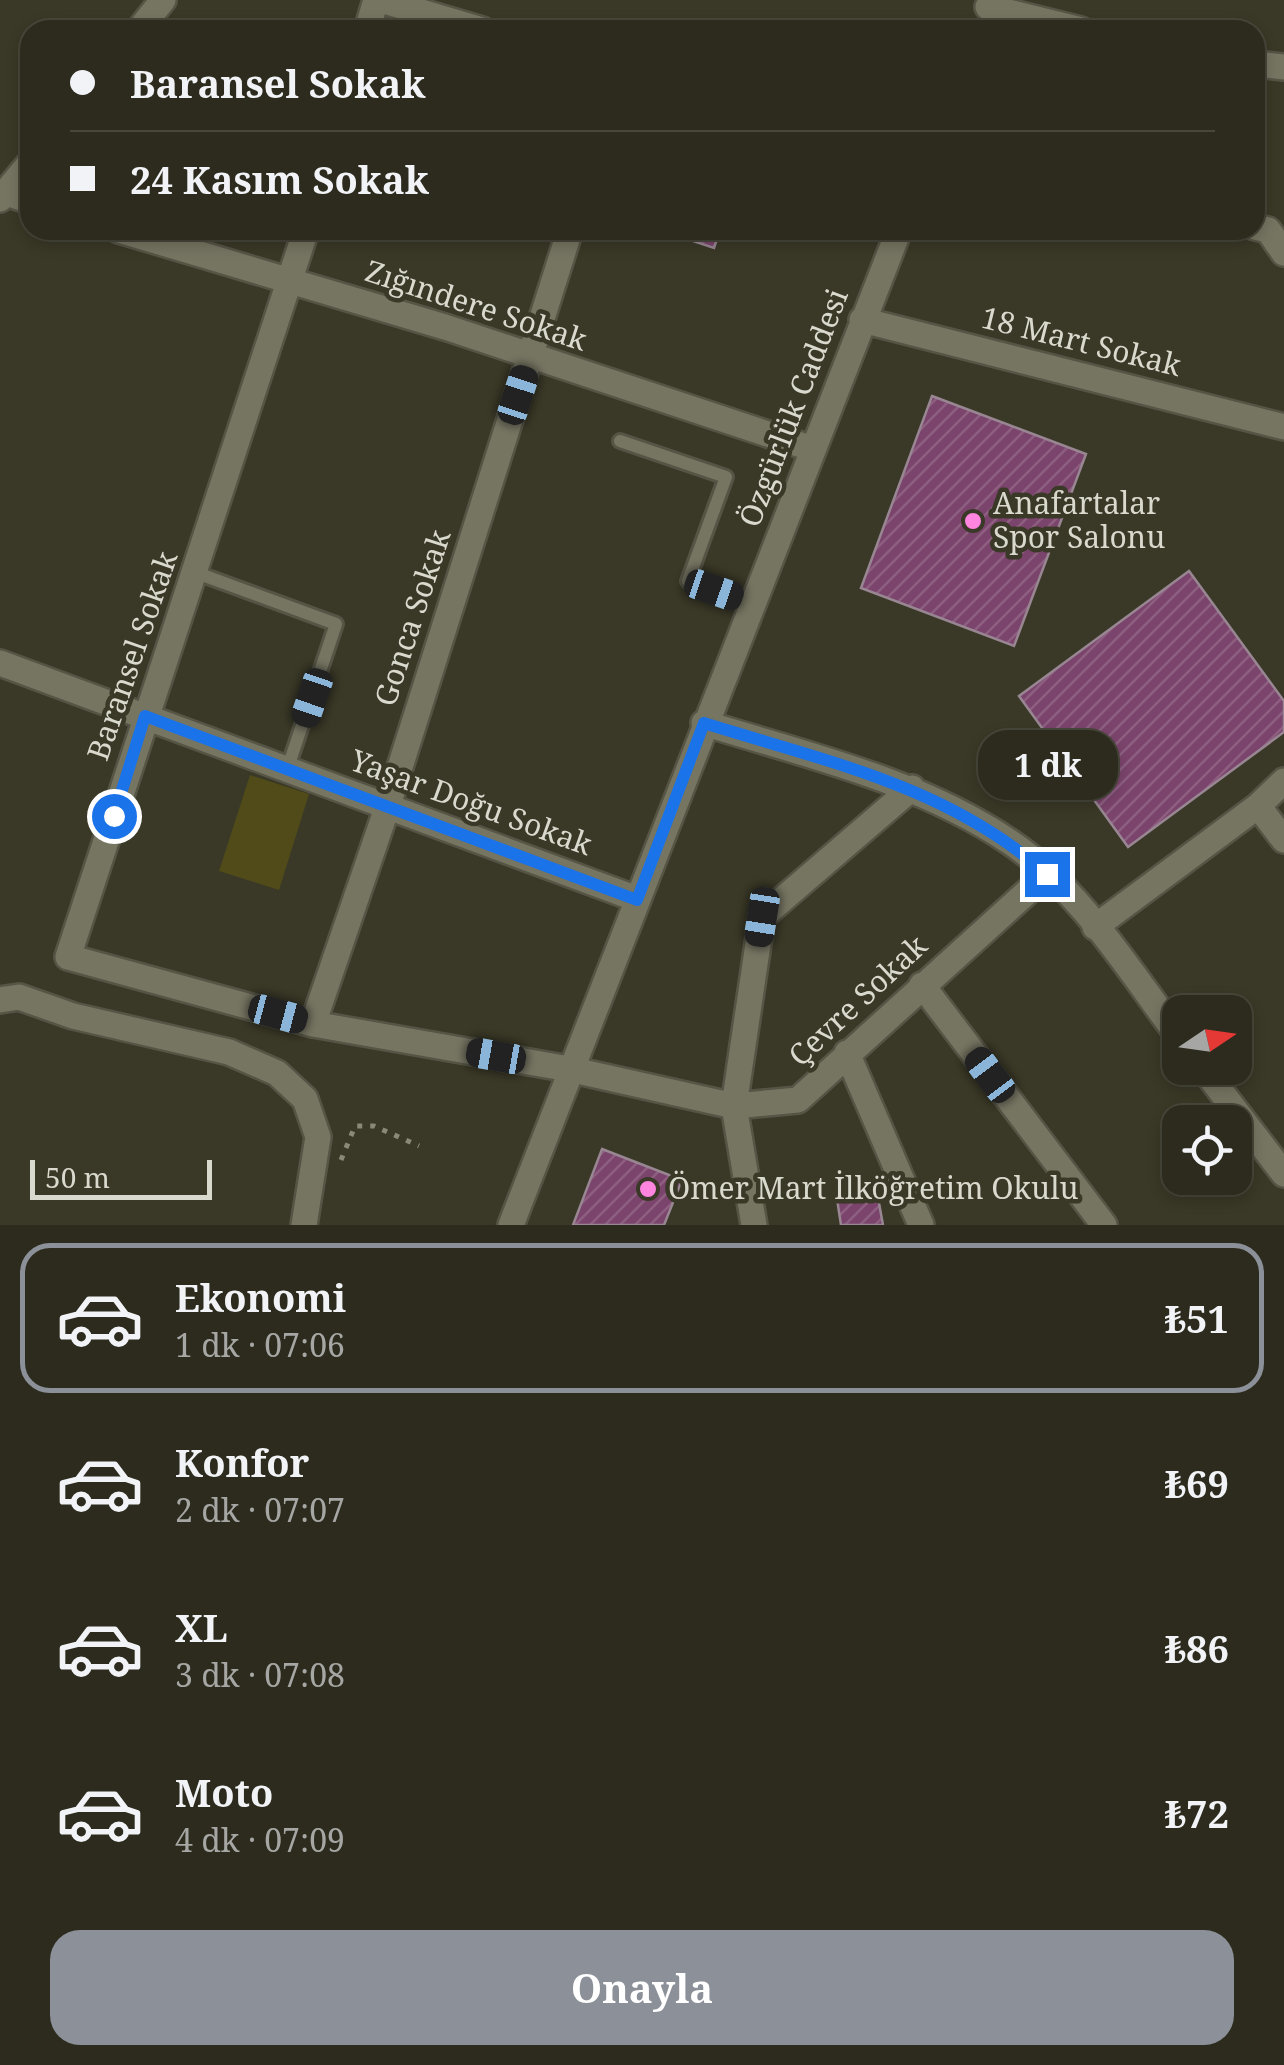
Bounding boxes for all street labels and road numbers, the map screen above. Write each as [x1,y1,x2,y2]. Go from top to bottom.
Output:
street label: Zığındere Sokak [361,249,593,360]
street label: Özgürlük Caddesi [728,282,857,532]
street label: 18 Mart Sokak [977,296,1186,385]
street label: Gonca Sokak [364,524,460,711]
street label: Baransel Sokak [77,545,187,766]
street label: Yaşar Doğu Sokak [344,739,598,864]
street label: Çevre Sokak [779,925,935,1075]

